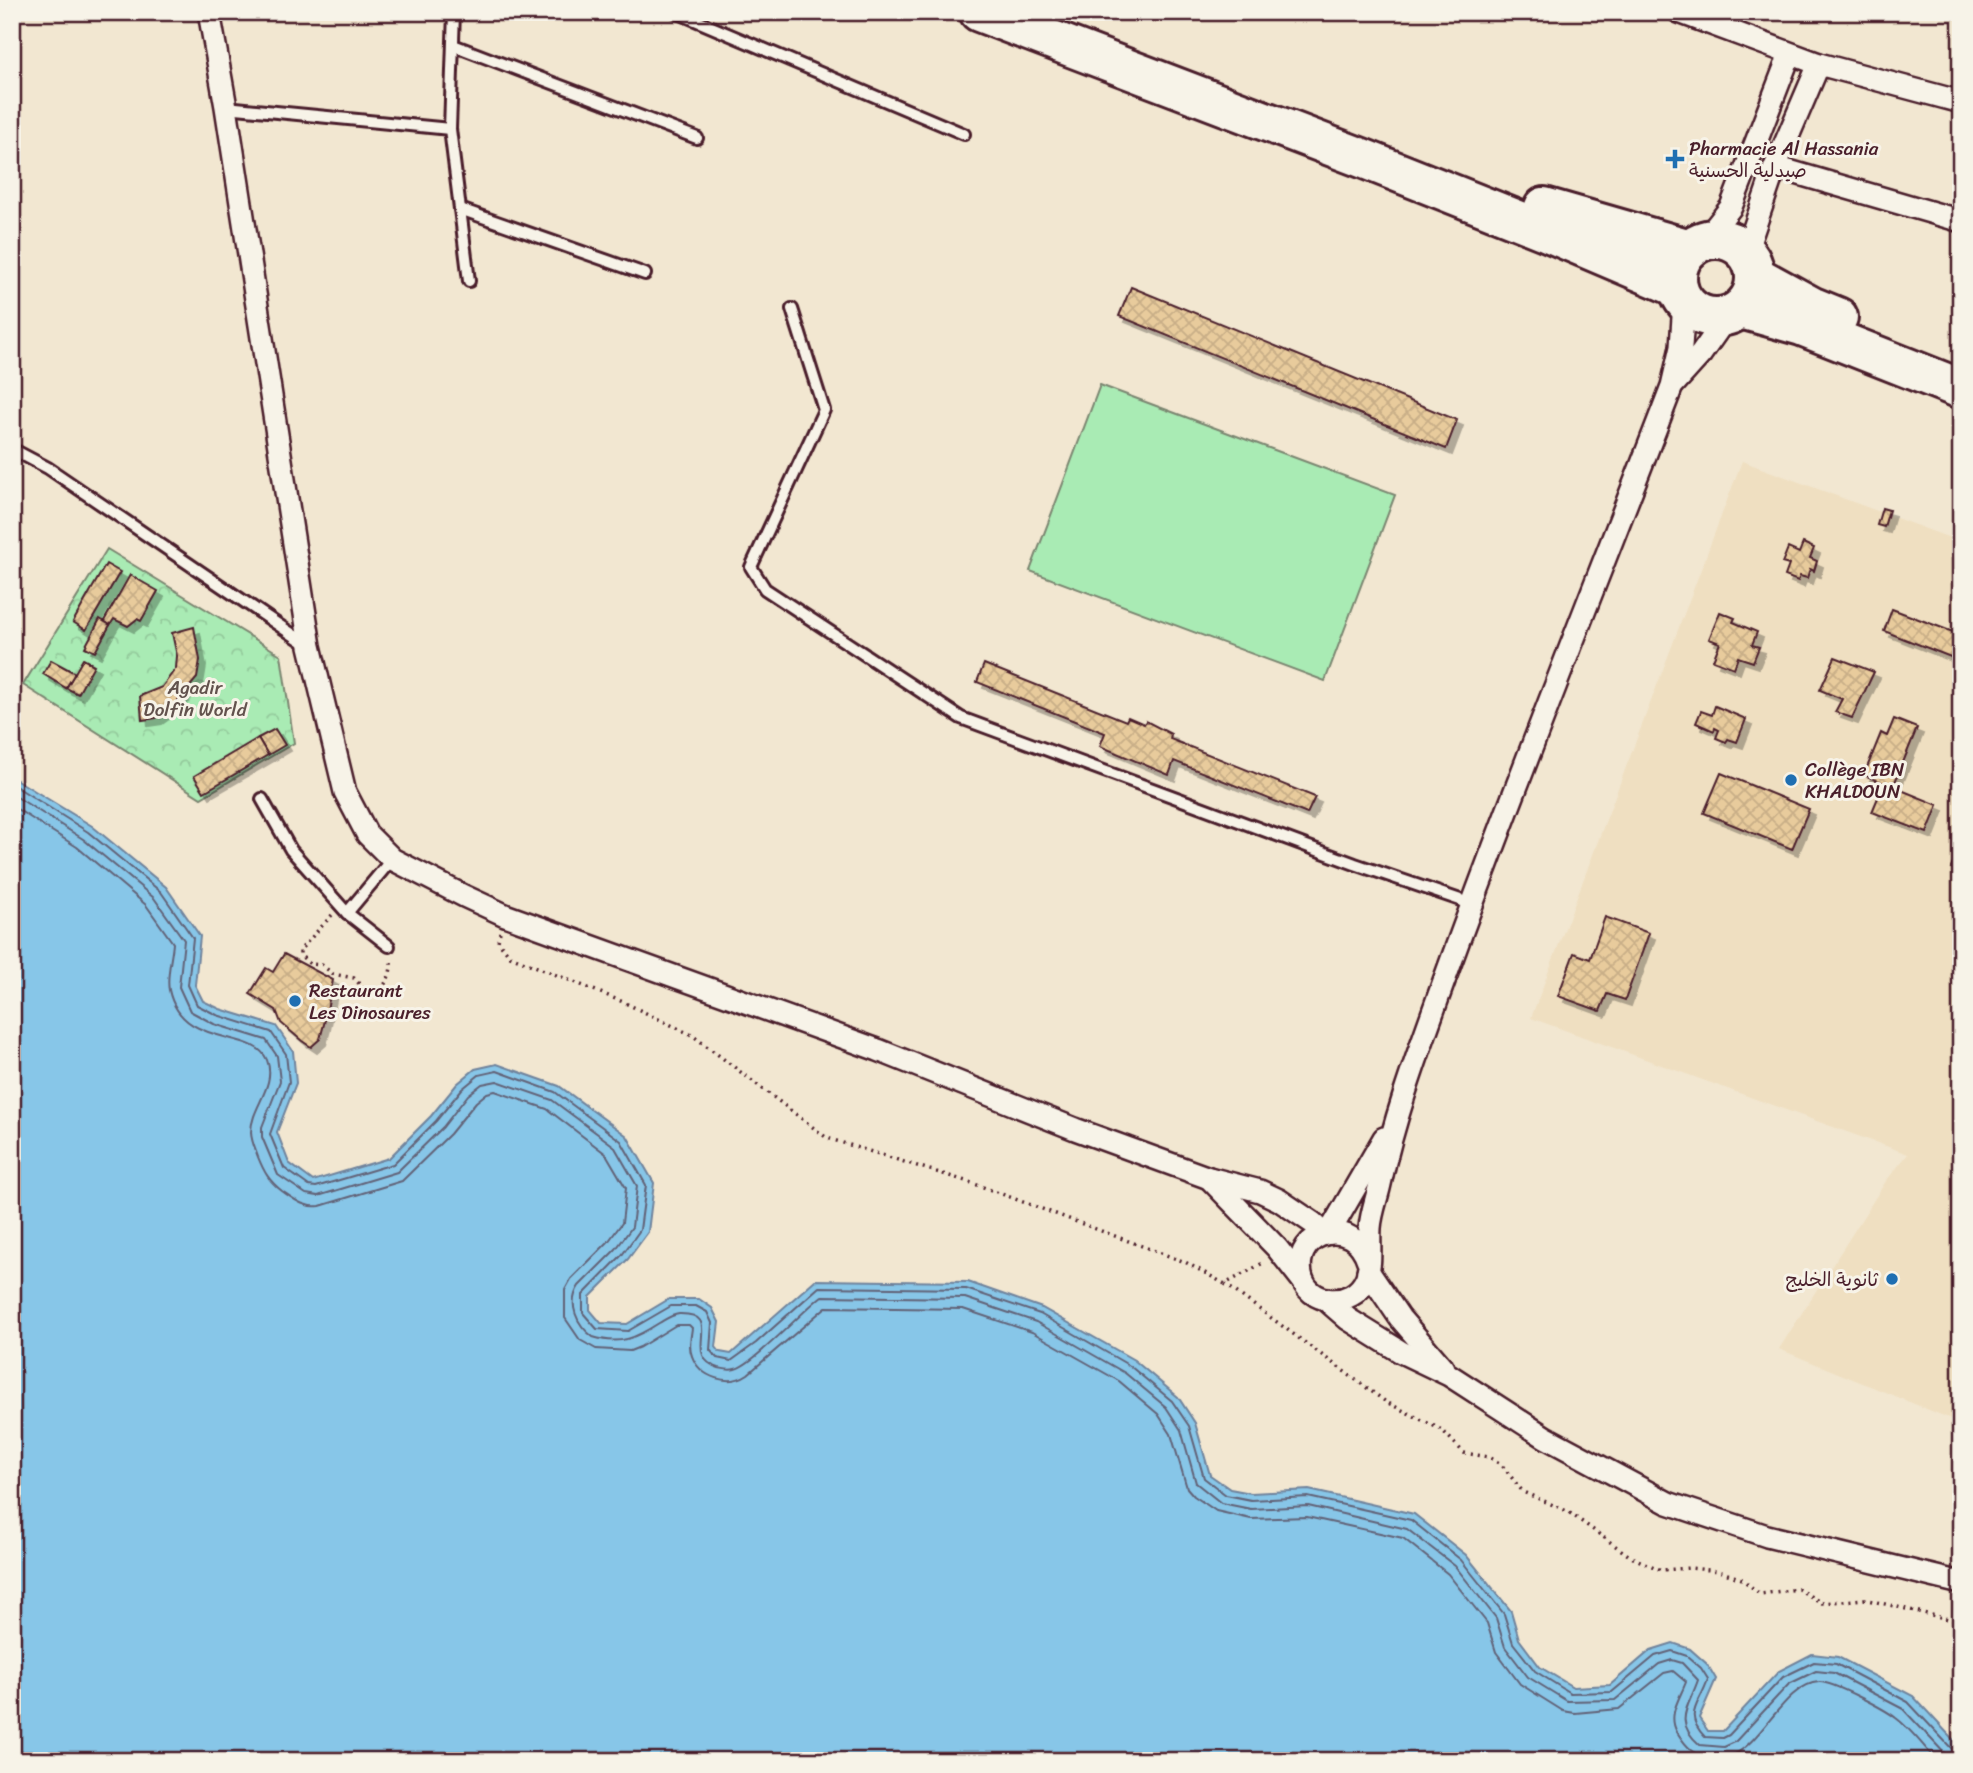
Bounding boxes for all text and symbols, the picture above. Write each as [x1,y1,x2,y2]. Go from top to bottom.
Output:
place label: Pharmacie Al Hassania صيدلية الحسنية [1689,132,1879,187]
marker: Pharmacie Al Hassania صيدلية الحسنية [1667,151,1683,167]
park label: Agadir Dolfin World [143,671,248,726]
place label: Collège IBN KHALDOUN [1805,753,1905,808]
marker: Collège IBN KHALDOUN [1783,772,1799,788]
place label: Restaurant Les Dinosaures [309,974,431,1029]
marker: Restaurant Les Dinosaures [287,993,303,1009]
place label: ثانوية الخليج [1786,1263,1878,1296]
marker: ثانوية الخليج [1884,1271,1900,1287]

